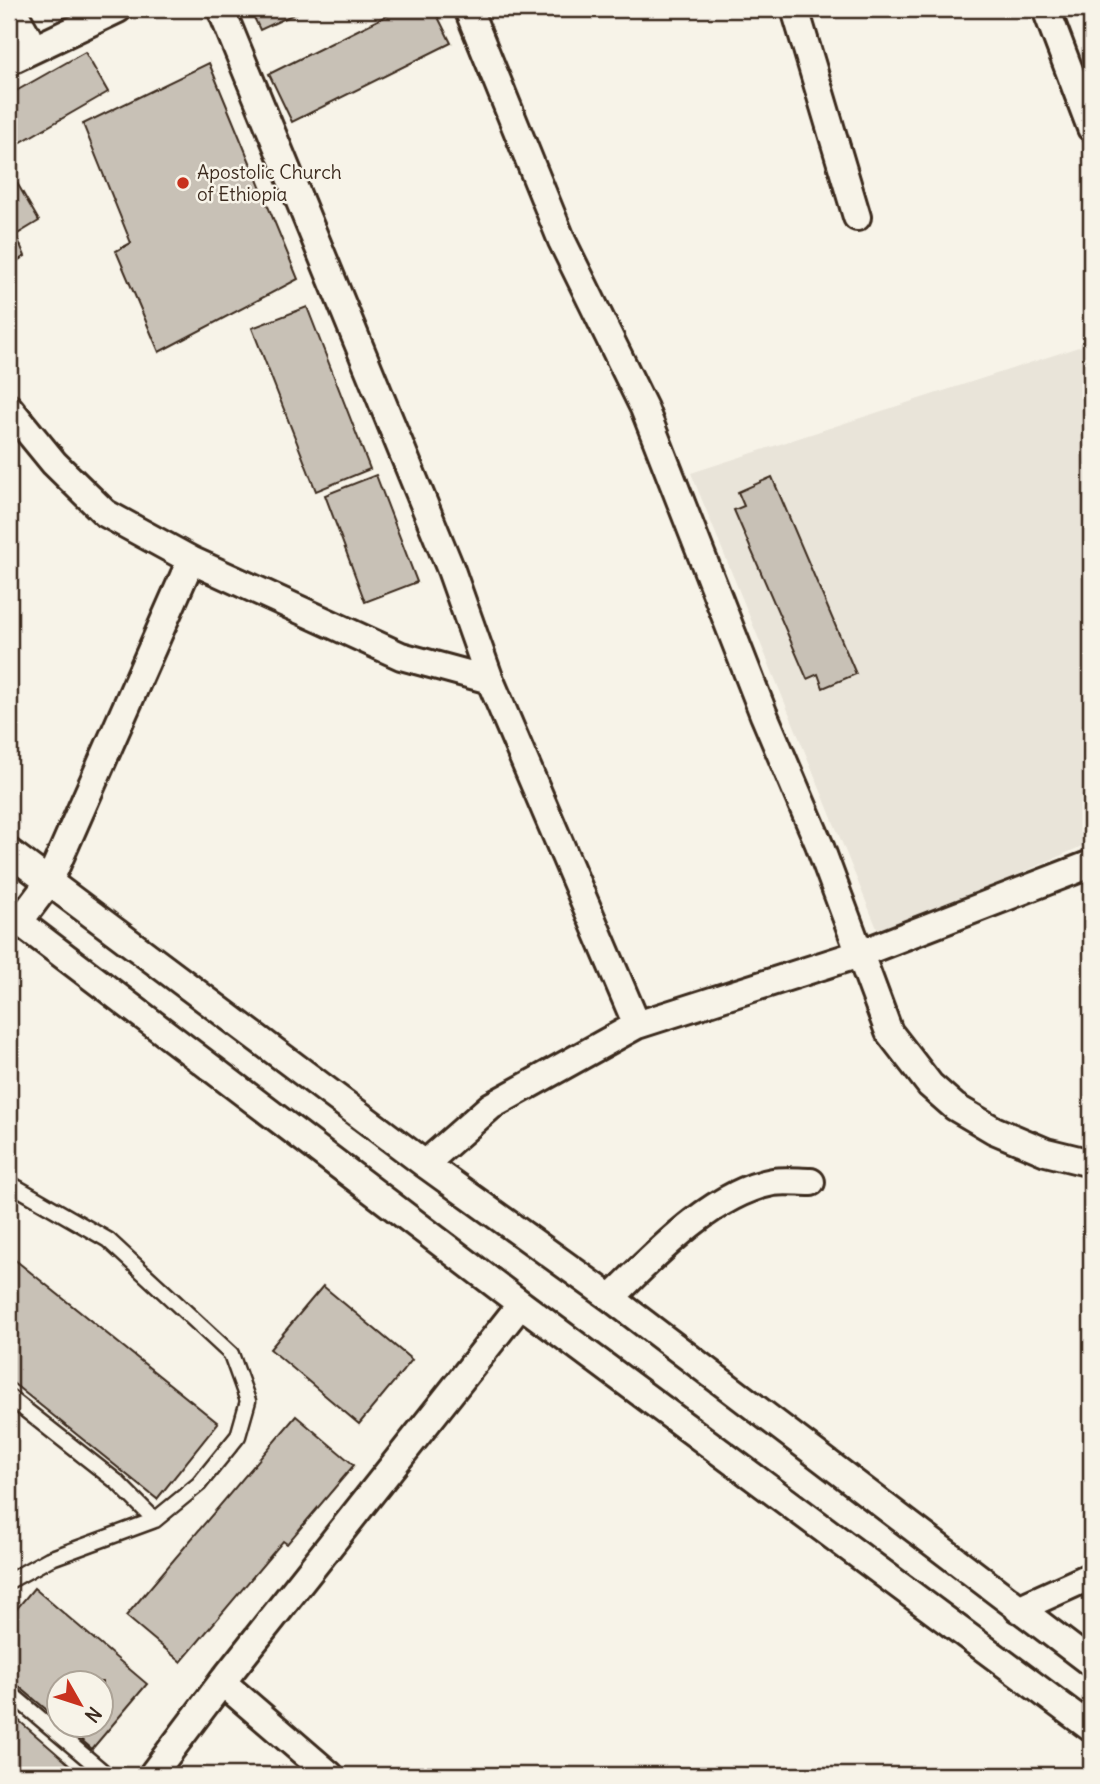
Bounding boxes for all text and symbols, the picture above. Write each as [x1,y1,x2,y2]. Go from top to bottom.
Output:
place label: Apostolic Church of Ethiopia [197,160,342,206]
marker: Apostolic Church of Ethiopia [175,175,191,191]
north arrow [46,1668,116,1738]
text: N [80,1702,107,1727]

